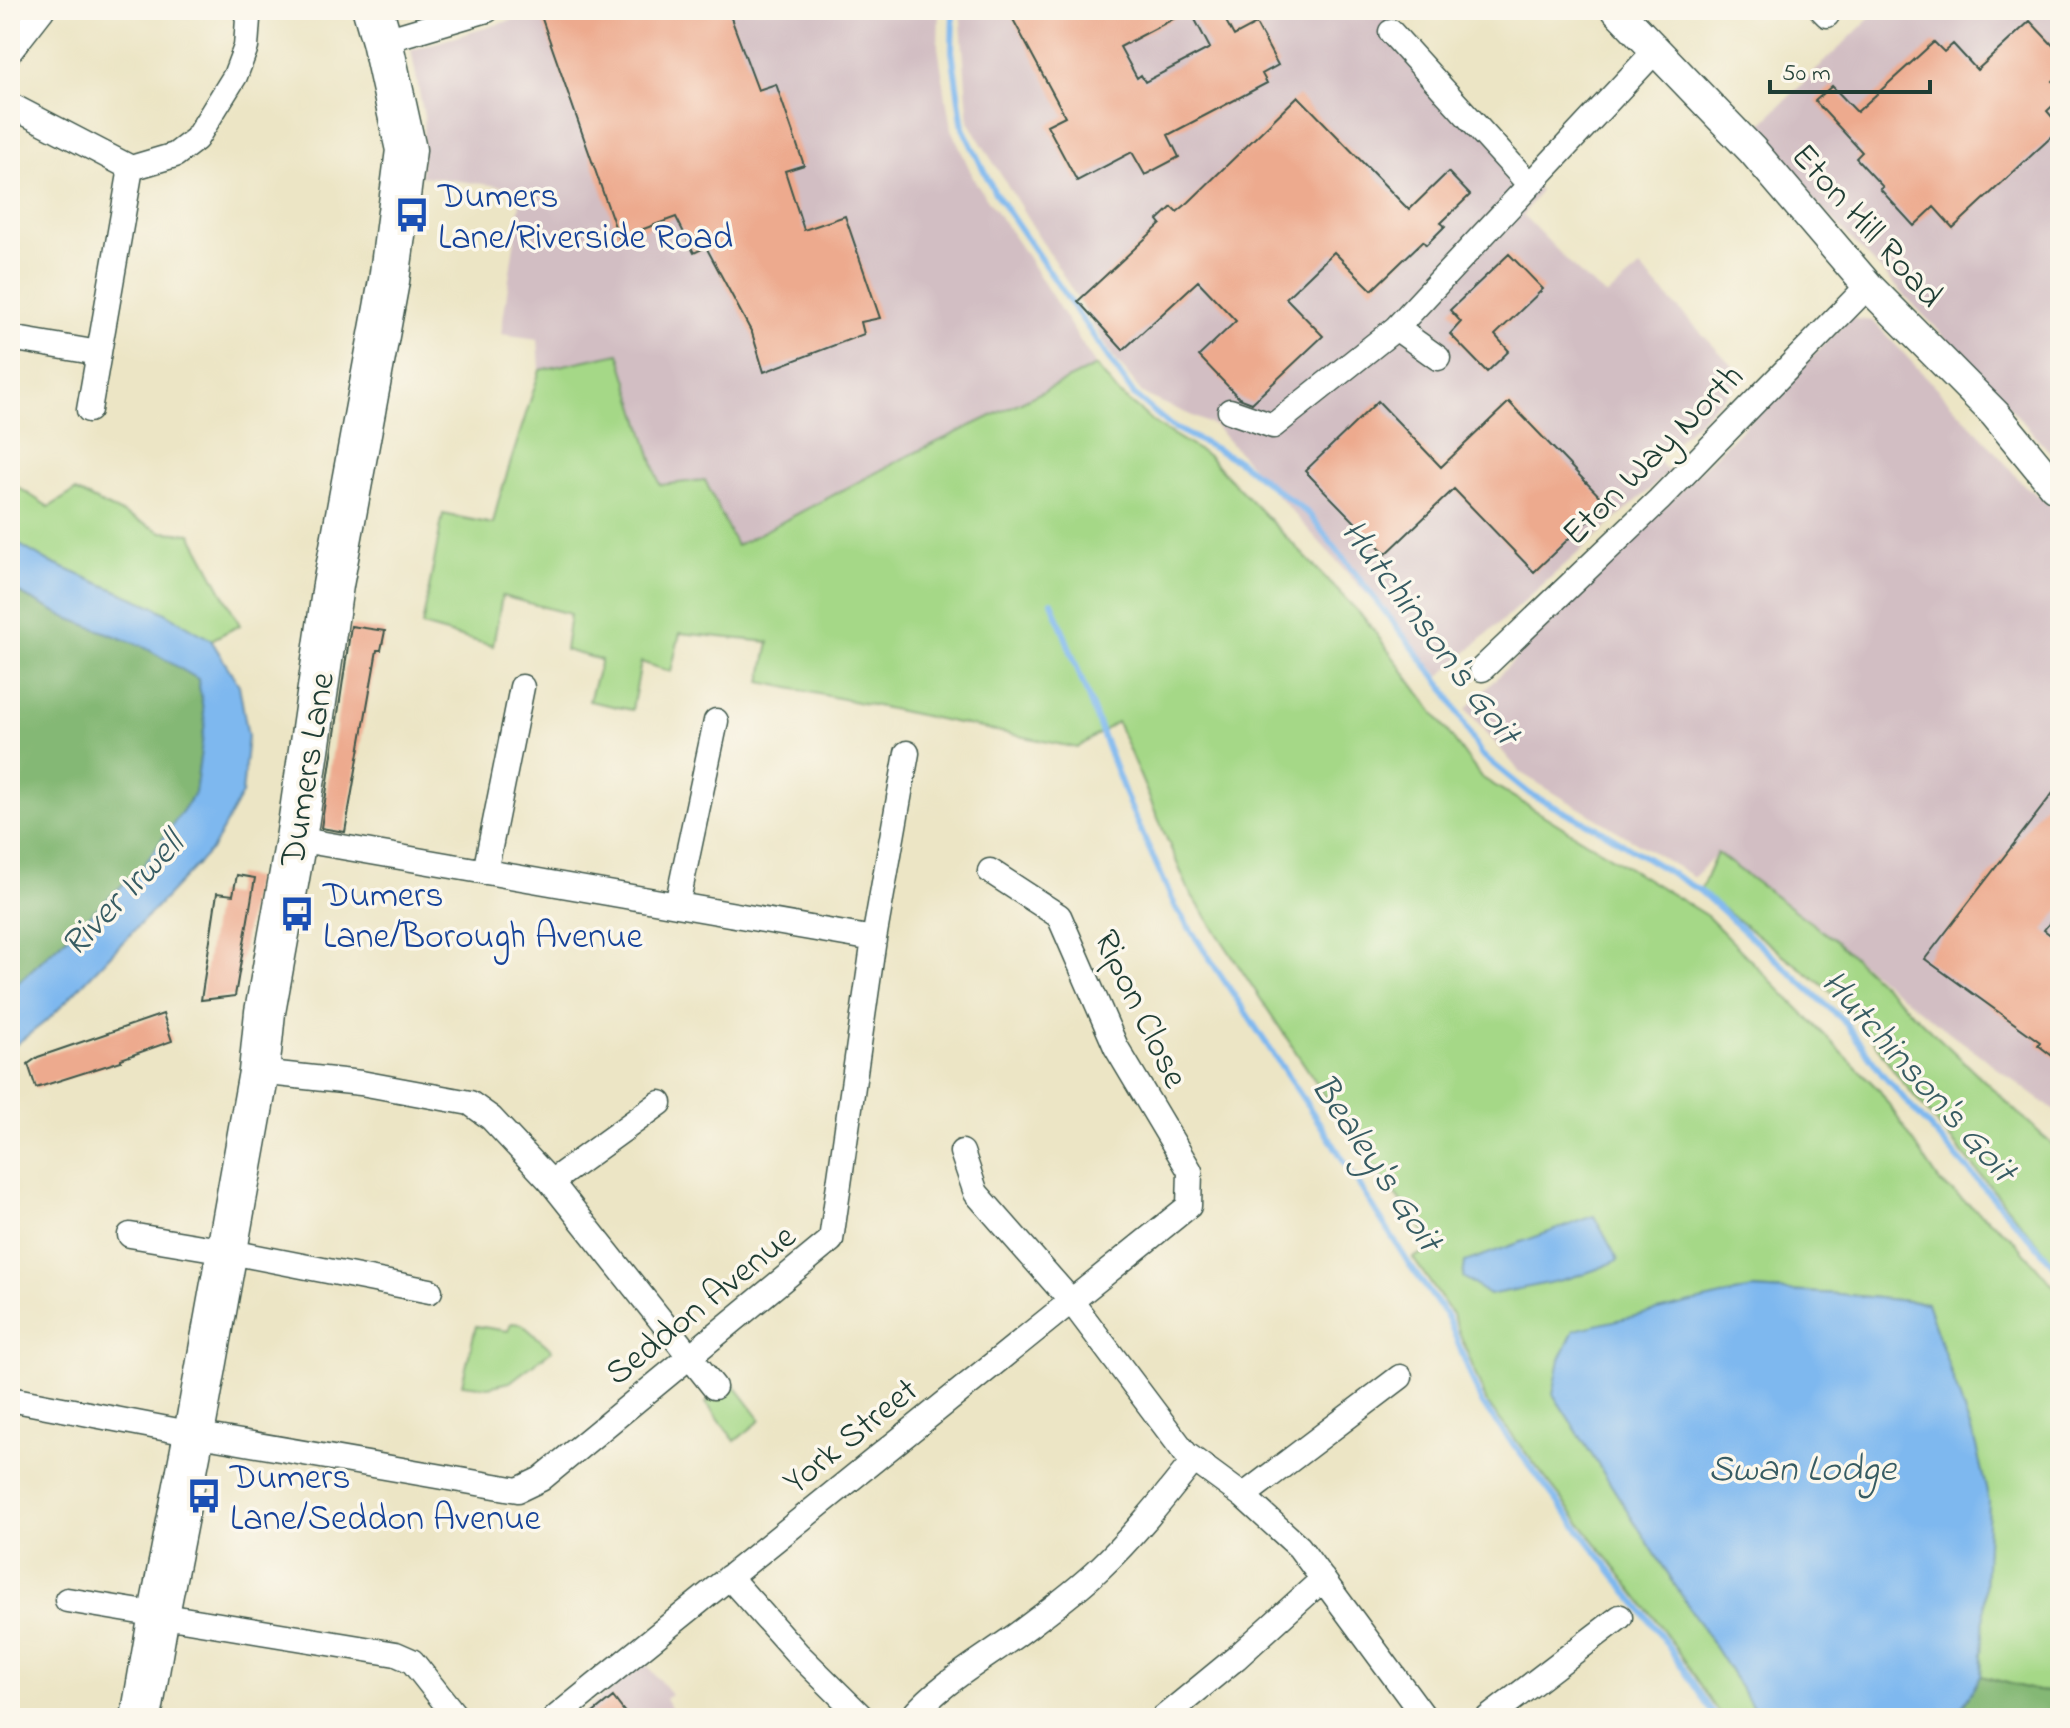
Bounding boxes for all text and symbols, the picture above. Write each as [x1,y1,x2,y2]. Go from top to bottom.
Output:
scale bar [1770,44,1930,94]
text: 50 m [1782,57,1831,92]
street label: Eton Hill Road [1777,133,1954,321]
place label: Dumers Lane/Riverside Road [437,172,733,266]
bus stop icon: Dumers Lane/Riverside Road [393,196,431,234]
street label: Eton Way North [1551,353,1757,559]
water label: Hutchinson's Goit [1325,508,1535,761]
street label: Dumers Lane [268,668,351,872]
water label: River Irwell [49,816,202,972]
place label: Dumers Lane/Borough Avenue [322,871,643,965]
bus stop icon: Dumers Lane/Borough Avenue [278,895,316,933]
street label: Ripon Close [1078,922,1201,1099]
water label: Hutchinson's Goit [1806,958,2031,1199]
water label: Bealey's Goit [1295,1064,1457,1267]
street label: Seddon Avenue [595,1212,810,1400]
street label: York Street [773,1366,931,1509]
water label: Swan Lodge [1708,1443,1898,1499]
place label: Dumers Lane/Seddon Avenue [229,1453,541,1547]
bus stop icon: Dumers Lane/Seddon Avenue [185,1477,223,1515]

